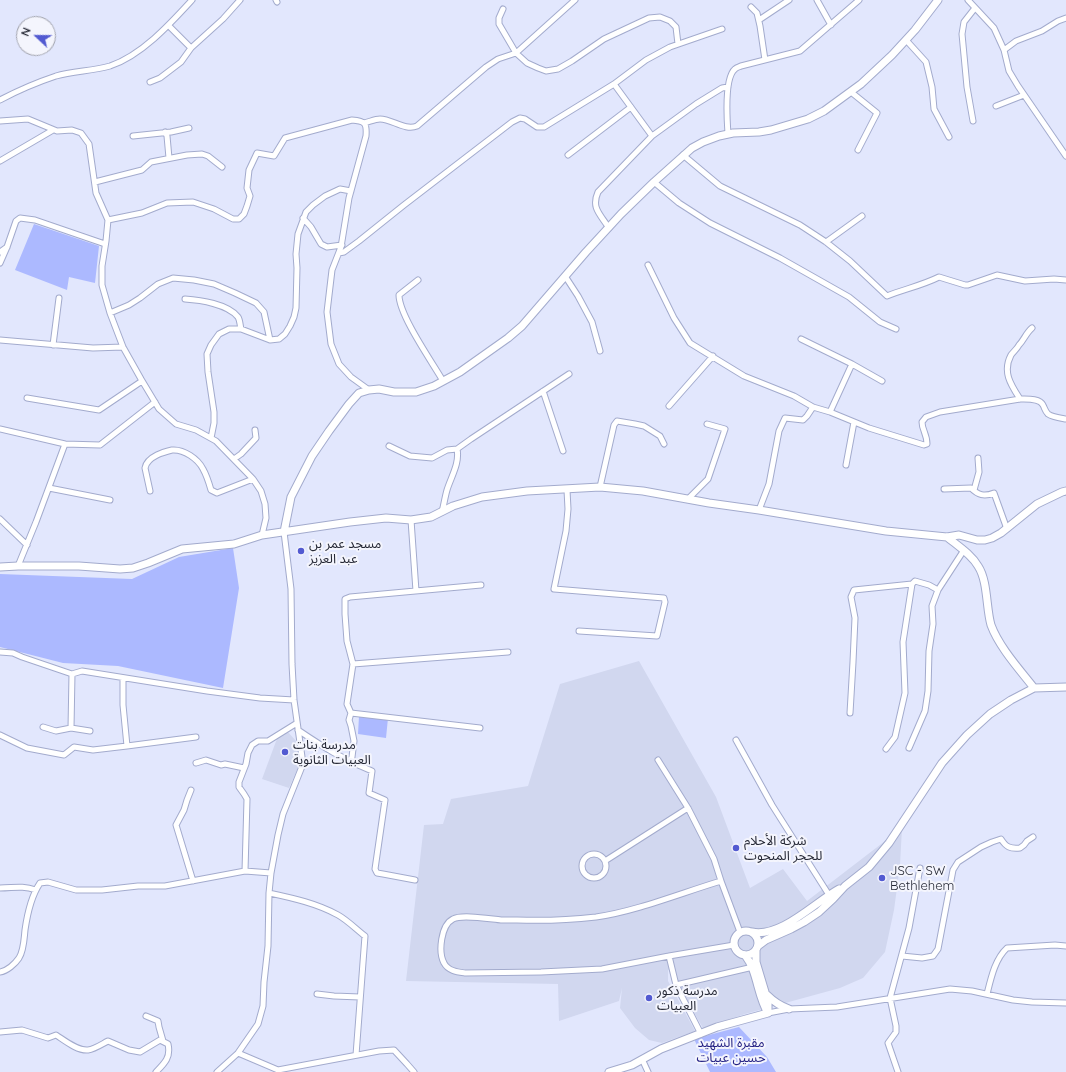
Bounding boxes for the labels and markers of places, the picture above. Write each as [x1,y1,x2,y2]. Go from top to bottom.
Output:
place label: مسجد عمر بن عبد العزيز [309,536,381,567]
marker: مسجد عمر بن عبد العزيز [296,546,306,556]
place label: مدرسة بنات العبيات الثانوية [293,737,371,768]
marker: مدرسة بنات العبيات الثانوية [280,747,290,757]
place label: شركة الأحلام للحجر المنحوت [744,833,822,864]
marker: شركة الأحلام للحجر المنحوت [731,843,741,853]
place label: JSC - SW Bethlehem [890,863,954,894]
marker: JSC - SW Bethlehem [877,873,887,883]
place label: مدرسة ذكور العبيات [657,983,718,1014]
marker: مدرسة ذكور العبيات [644,993,654,1003]

